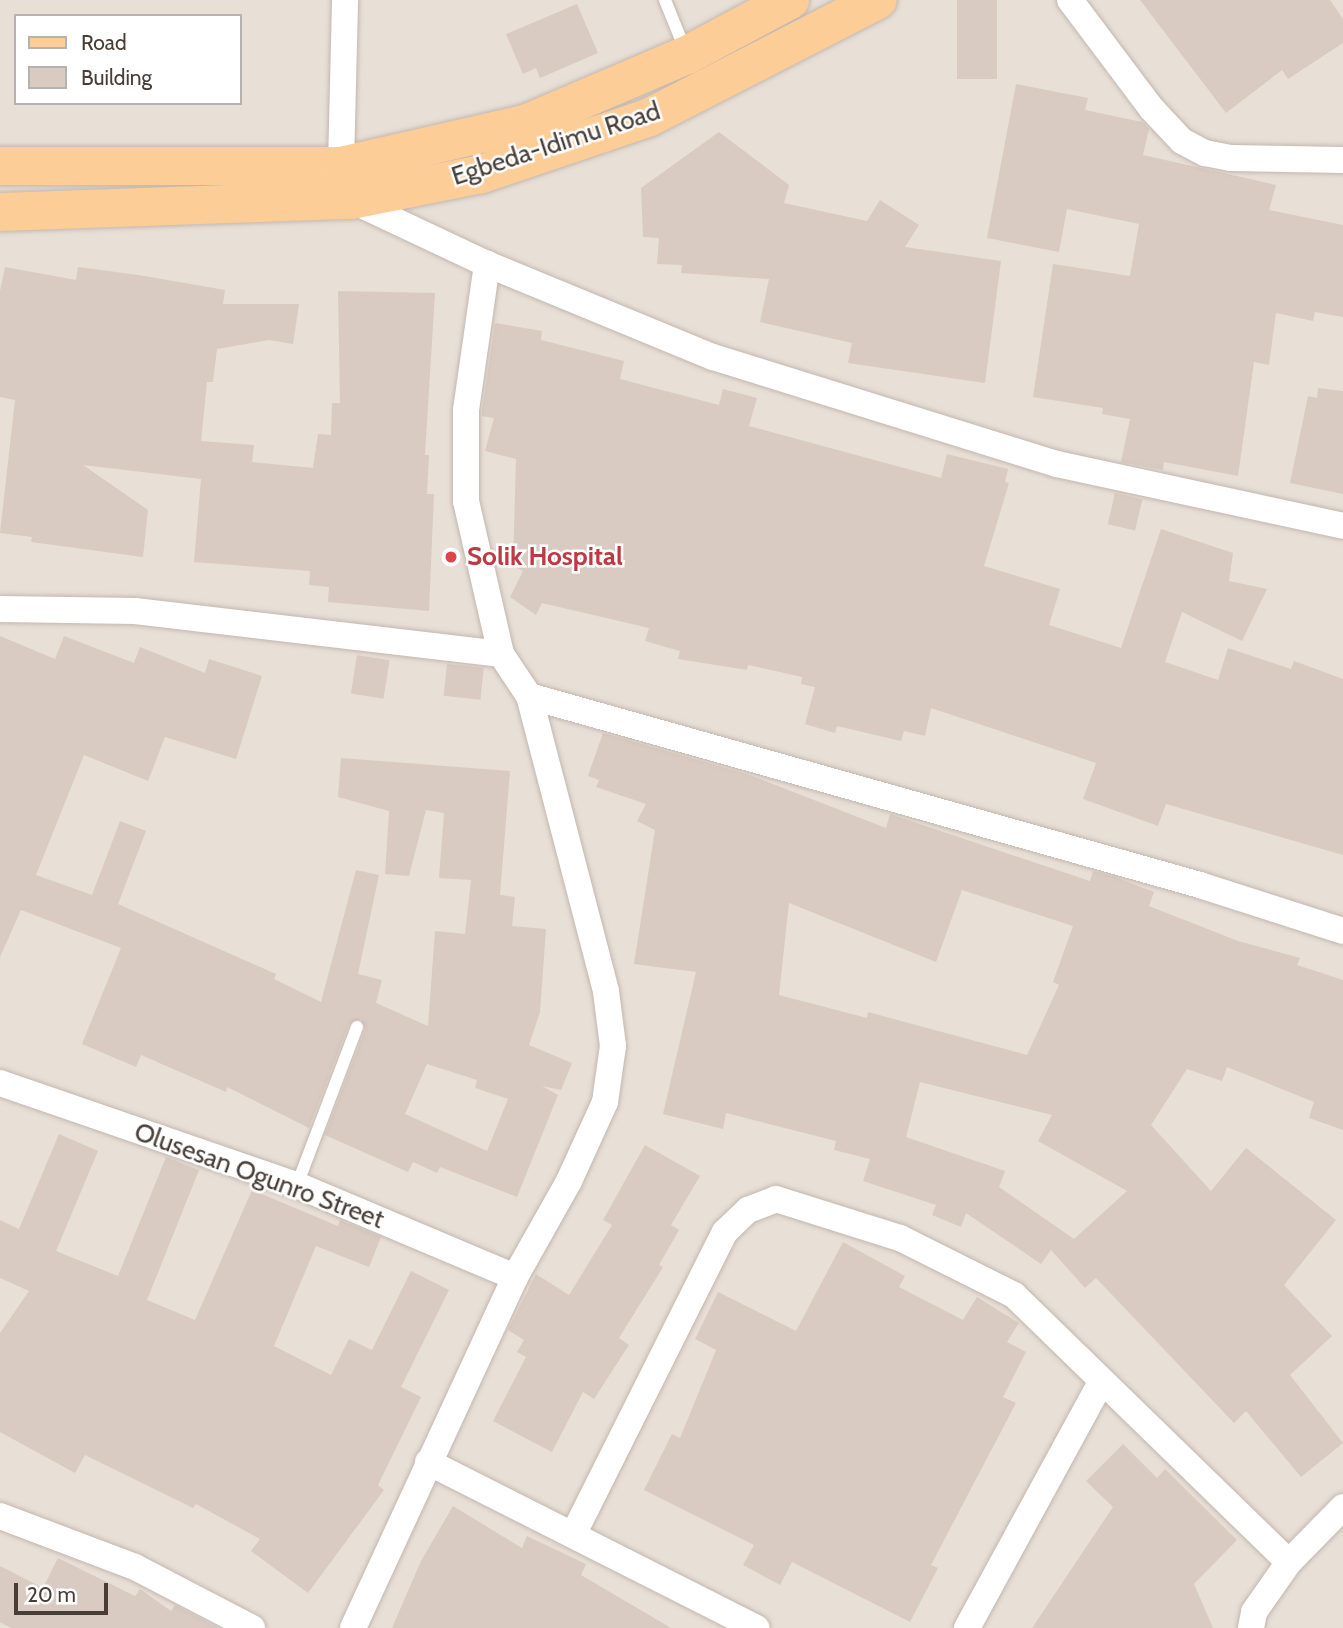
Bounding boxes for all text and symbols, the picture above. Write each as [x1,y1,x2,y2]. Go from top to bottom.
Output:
legend [14,14,242,105]
text: Road [81,30,127,55]
text: Building [81,65,152,90]
street label: Egbeda-Idimu Road [448,96,664,192]
place label: Solik Hospital [467,541,623,573]
marker: Solik Hospital [441,547,461,567]
street label: Olusesan Ogunro Street [130,1116,388,1236]
scale bar [18,1568,112,1612]
text: 20 m [27,1582,76,1607]

